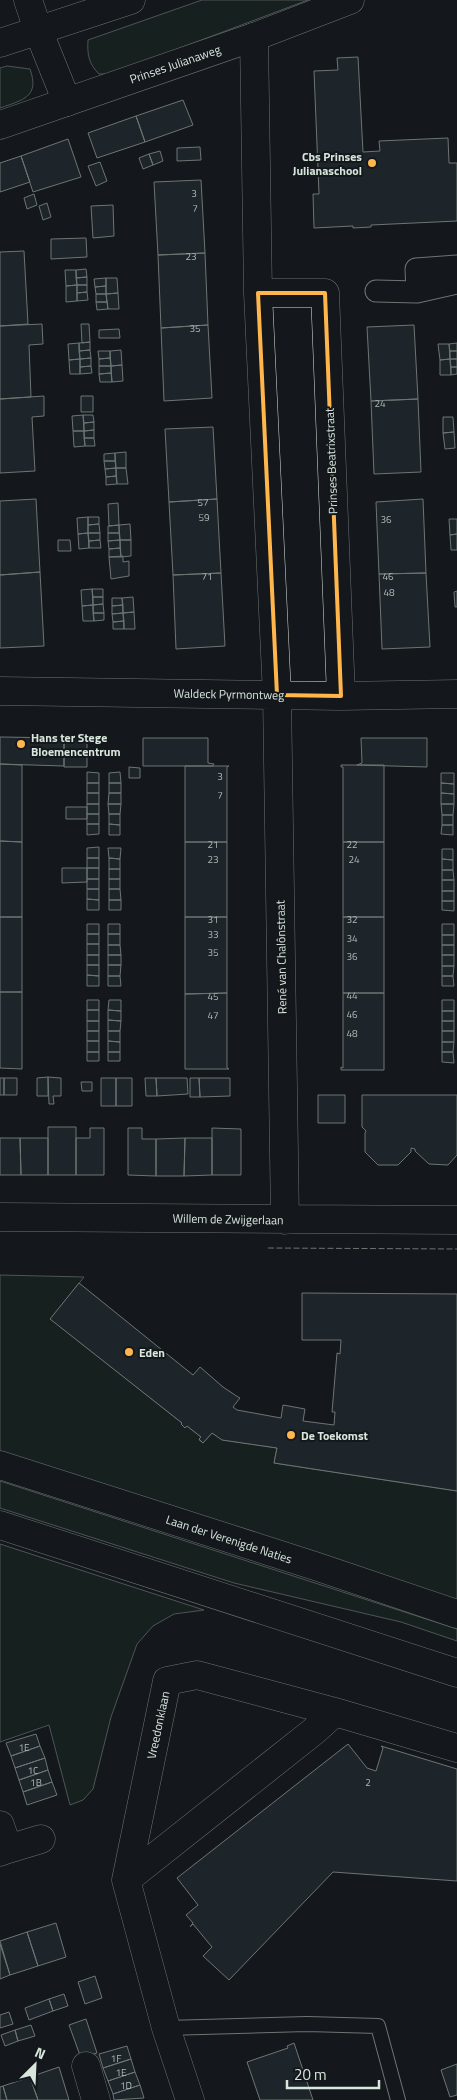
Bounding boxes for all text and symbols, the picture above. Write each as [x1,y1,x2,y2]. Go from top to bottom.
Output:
street label: Prinses Julianaweg [127,40,223,88]
place label: Cbs Prinses Julianaschool [293,147,362,180]
marker: Cbs Prinses Julianaschool [366,157,378,169]
house number: 3 [191,186,197,201]
house number: 7 [192,201,198,216]
house number: 23 [185,249,197,264]
house number: 35 [189,321,201,336]
house number: 24 [374,396,386,411]
street label: Prinses Beatrixstraat [320,407,342,514]
house number: 57 [197,495,209,510]
house number: 59 [198,510,210,525]
house number: 36 [380,512,392,527]
house number: 71 [201,569,213,584]
house number: 46 [382,569,394,584]
house number: 48 [383,585,395,600]
street label: Waldeck Pyrmontweg [174,684,284,704]
place label: Hans ter Stege Bloemencentrum [31,728,120,761]
marker: Hans ter Stege Bloemencentrum [15,738,27,750]
house number: 3 [217,769,223,784]
house number: 7 [217,788,223,803]
house number: 21 [207,837,219,852]
house number: 22 [346,837,358,852]
house number: 23 [207,852,219,867]
house number: 24 [348,852,360,867]
street label: René van Chalônstraat [270,899,291,1014]
house number: 31 [207,912,219,927]
house number: 32 [346,912,358,927]
house number: 33 [207,927,219,942]
house number: 34 [346,931,358,946]
house number: 35 [207,945,219,960]
house number: 36 [346,949,358,964]
house number: 44 [346,988,358,1003]
house number: 45 [207,989,219,1004]
house number: 46 [346,1007,358,1022]
house number: 47 [207,1008,219,1023]
house number: 48 [346,1026,358,1041]
street label: Willem de Zwijgerlaan [172,1209,284,1229]
place label: Eden [139,1343,165,1362]
marker: Eden [123,1346,135,1358]
place label: De Toekomst [301,1426,369,1445]
marker: De Toekomst [285,1429,297,1441]
street label: Laan der Verenigde Naties [163,1510,295,1569]
street label: Vreedonklaan [142,1689,174,1761]
house number: 1E [18,1740,30,1755]
house number: 1C [27,1763,39,1778]
house number: 1B [30,1775,42,1790]
house number: 2 [365,1775,371,1790]
north arrow [10,2040,60,2090]
text: N [32,2041,49,2064]
house number: 1F [111,2051,121,2066]
scale bar [287,2058,380,2090]
text: 20 m [294,2063,327,2086]
house number: 1E [115,2065,127,2080]
house number: 1D [120,2078,132,2093]

